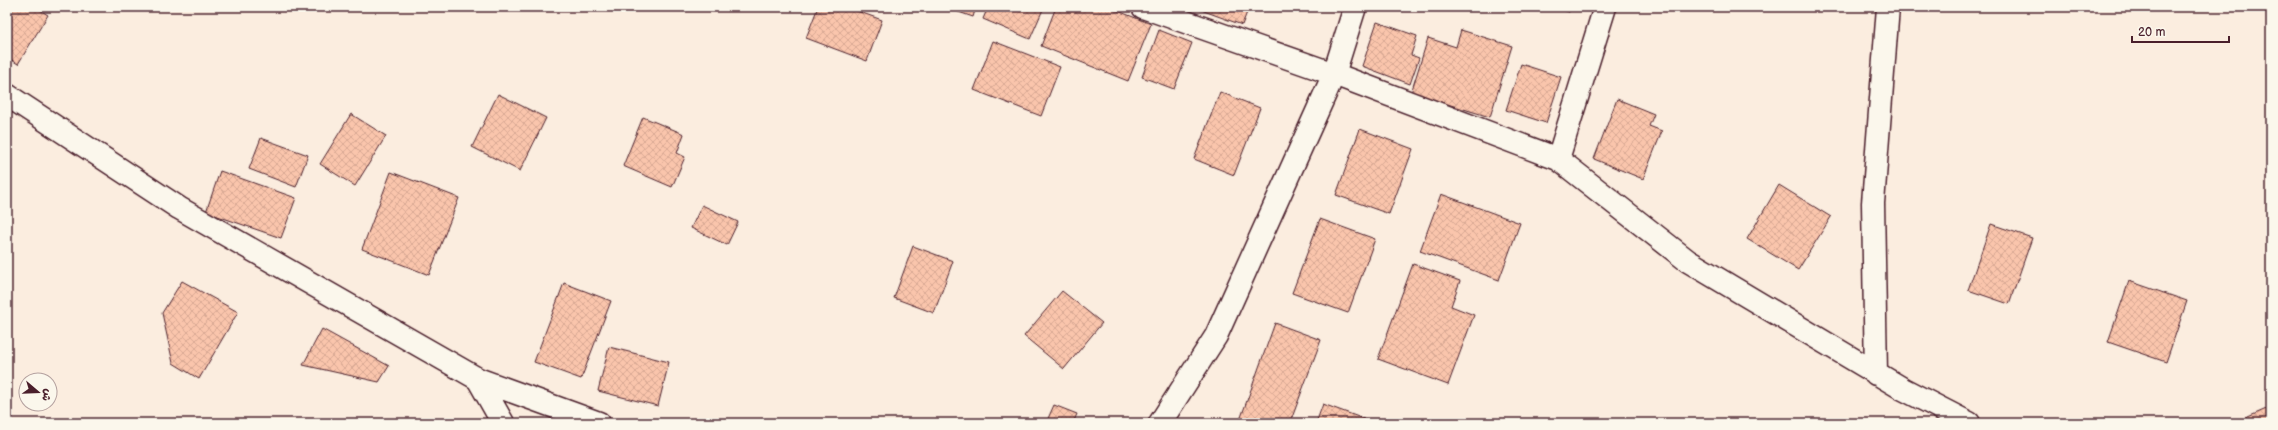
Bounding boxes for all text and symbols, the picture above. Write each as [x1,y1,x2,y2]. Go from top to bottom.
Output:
scale bar [2132,18,2229,44]
text: 20 m [2138,25,2165,40]
north arrow [18,372,58,412]
text: ش [39,387,55,403]

